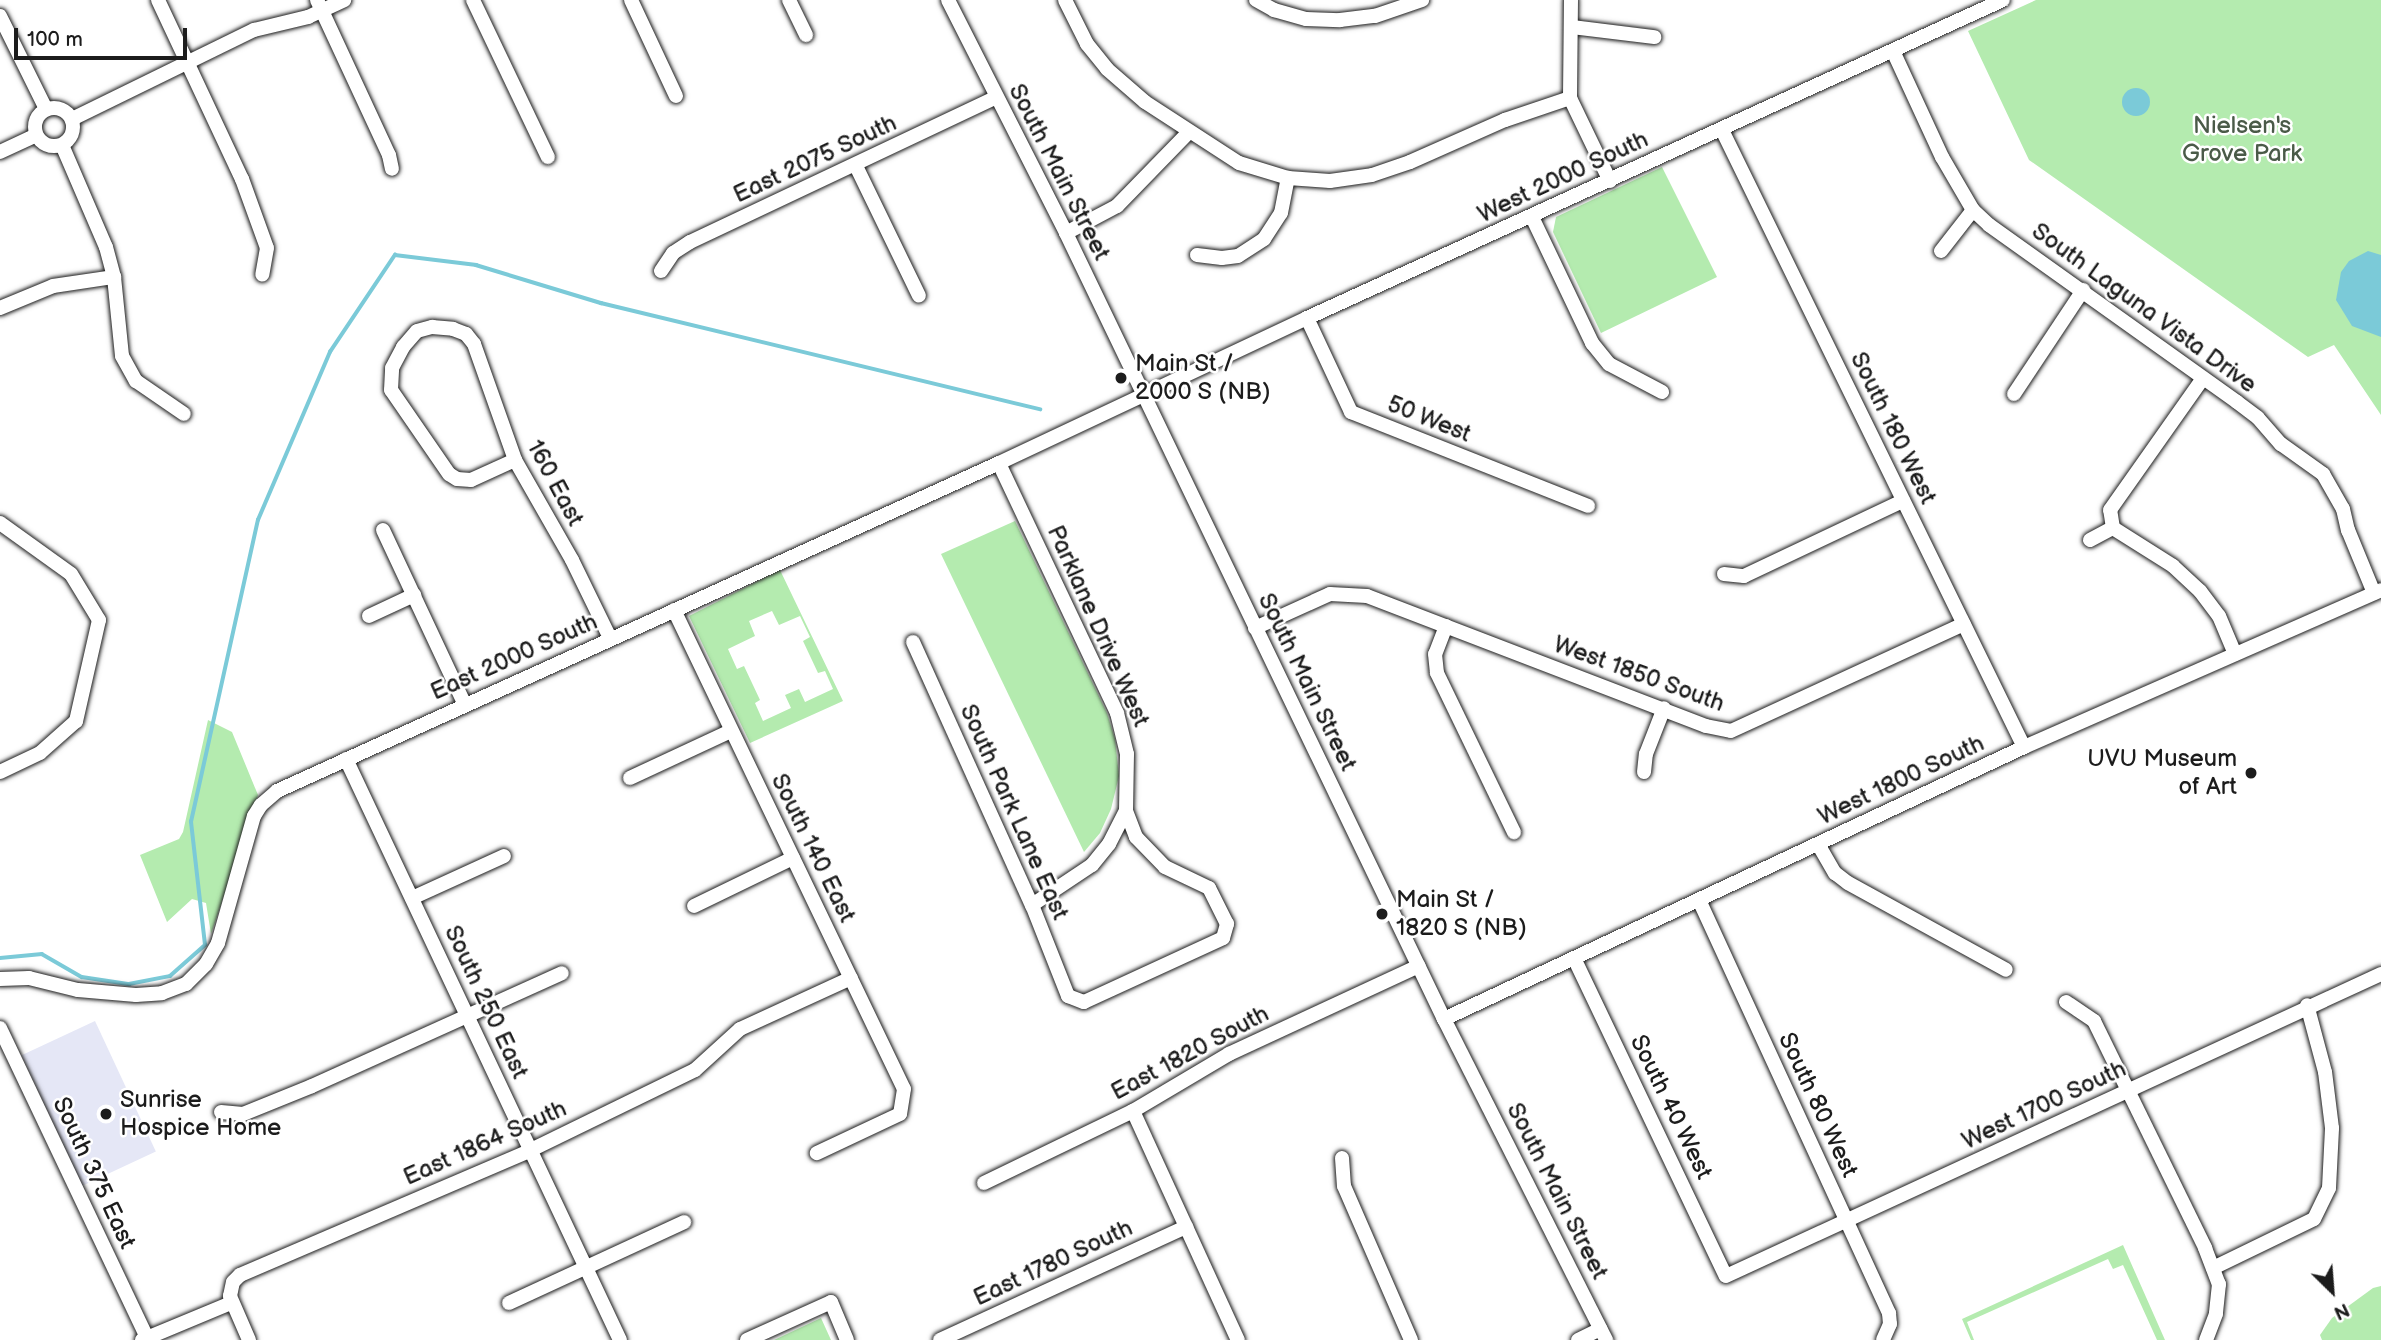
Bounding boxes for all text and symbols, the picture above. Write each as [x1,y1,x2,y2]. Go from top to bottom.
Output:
scale bar [18,14,191,58]
text: 100 m [27,27,83,52]
street label: South Main Street [1002,79,1116,265]
street label: East 2075 South [729,108,901,210]
park label: Nielsen's Grove Park [2182,112,2302,168]
street label: West 2000 South [1473,125,1653,229]
street label: South Laguna Vista Drive [2026,217,2262,399]
street label: South 180 West [1844,347,1942,509]
place label: Main St / 2000 S (NB) [1135,350,1271,406]
marker: Main St / 2000 S (NB) [1113,370,1129,386]
street label: 50 West [1383,389,1475,449]
street label: 160 East [520,435,590,531]
street label: Parklane Drive West [1040,521,1156,731]
street label: South Main Street [1251,588,1363,776]
street label: East 2000 South [426,607,602,707]
street label: West 1850 South [1549,630,1729,718]
street label: South Park Lane East [954,700,1074,924]
street label: West 1800 South [1813,729,1989,831]
place label: UVU Museum of Art [2087,745,2237,801]
marker: UVU Museum of Art [2243,765,2259,781]
street label: South 140 East [765,769,861,927]
place label: Main St / 1820 S (NB) [1396,886,1527,942]
marker: Main St / 1820 S (NB) [1374,906,1390,922]
street label: South 250 East [438,921,534,1083]
street label: East 1820 South [1106,999,1274,1107]
street label: South 80 West [1772,1028,1864,1182]
street label: South 40 West [1624,1030,1718,1184]
street label: West 1700 South [1957,1054,2131,1156]
place label: Sunrise Hospice Home [120,1086,281,1142]
street label: South 375 East [46,1093,142,1253]
street label: East 1864 South [399,1094,571,1192]
street label: South Main Street [1500,1098,1614,1284]
marker: Sunrise Hospice Home [98,1106,114,1122]
street label: East 1780 South [969,1213,1137,1313]
north arrow [2297,1256,2367,1326]
text: N [2330,1297,2352,1324]

